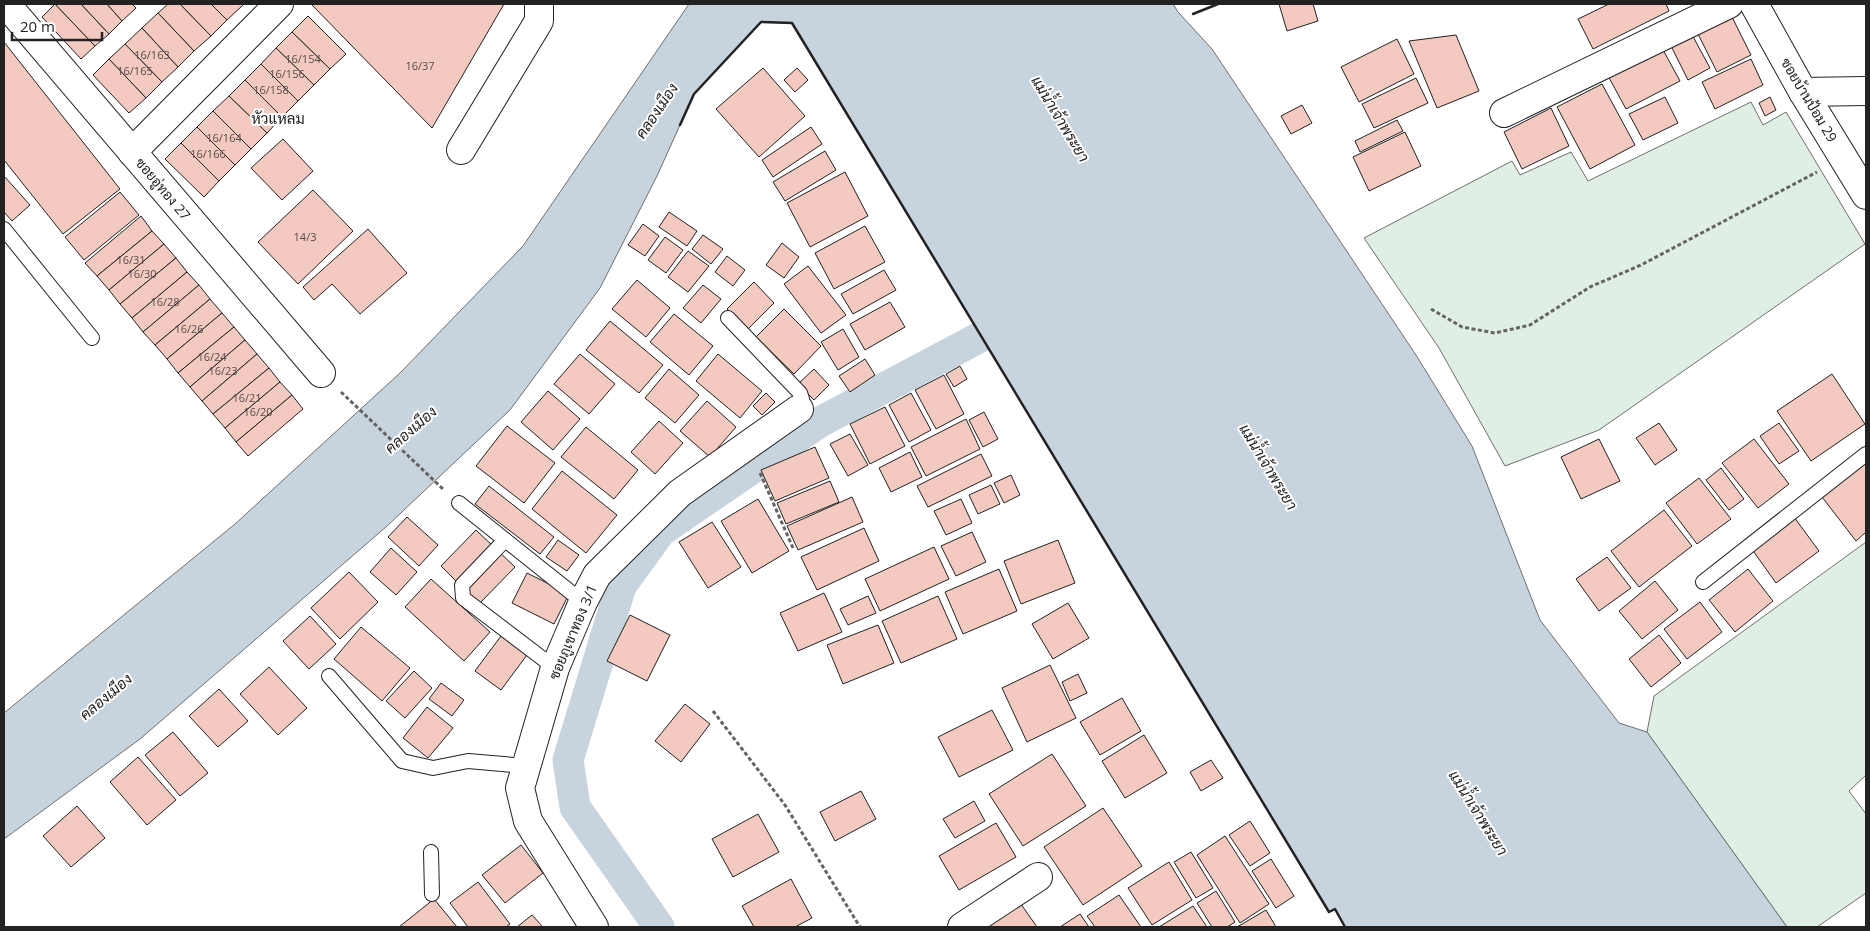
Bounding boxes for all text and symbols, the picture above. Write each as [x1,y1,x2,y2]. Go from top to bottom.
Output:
scale bar [12,10,102,42]
text: 20 m [20,16,55,36]
house number: 16/163 [134,47,170,62]
house number: 16/154 [285,51,321,66]
street label: ซอยบ้านป้อม 29 [1777,54,1842,145]
house number: 16/37 [405,58,435,73]
house number: 16/165 [117,63,153,78]
house number: 16/156 [269,66,305,81]
water label: แม่น้ำเจ้าพระยา [1027,71,1096,165]
water label: คลองเมือง [630,79,682,142]
house number: 16/158 [253,82,289,97]
district label: หัวแหลม [251,108,305,128]
house number: 16/164 [206,130,242,145]
house number: 16/166 [190,146,226,161]
street label: ซอยอู่ทอง 27 [131,153,195,225]
house number: 14/3 [294,229,316,244]
house number: 16/31 [116,252,146,267]
house number: 16/30 [127,266,157,281]
house number: 16/28 [150,294,180,309]
house number: 16/26 [174,321,204,336]
house number: 16/24 [197,349,227,364]
house number: 16/23 [208,363,238,378]
house number: 16/21 [232,390,262,405]
water label: คลองเมือง [380,401,441,457]
house number: 16/20 [243,404,273,419]
water label: แม่น้ำเจ้าพระยา [1235,419,1304,513]
street label: ซอยภูเขาทอง 3/1 [544,581,602,683]
water label: คลองเมือง [75,668,136,724]
water label: แม่น้ำเจ้าพระยา [1445,765,1515,859]

